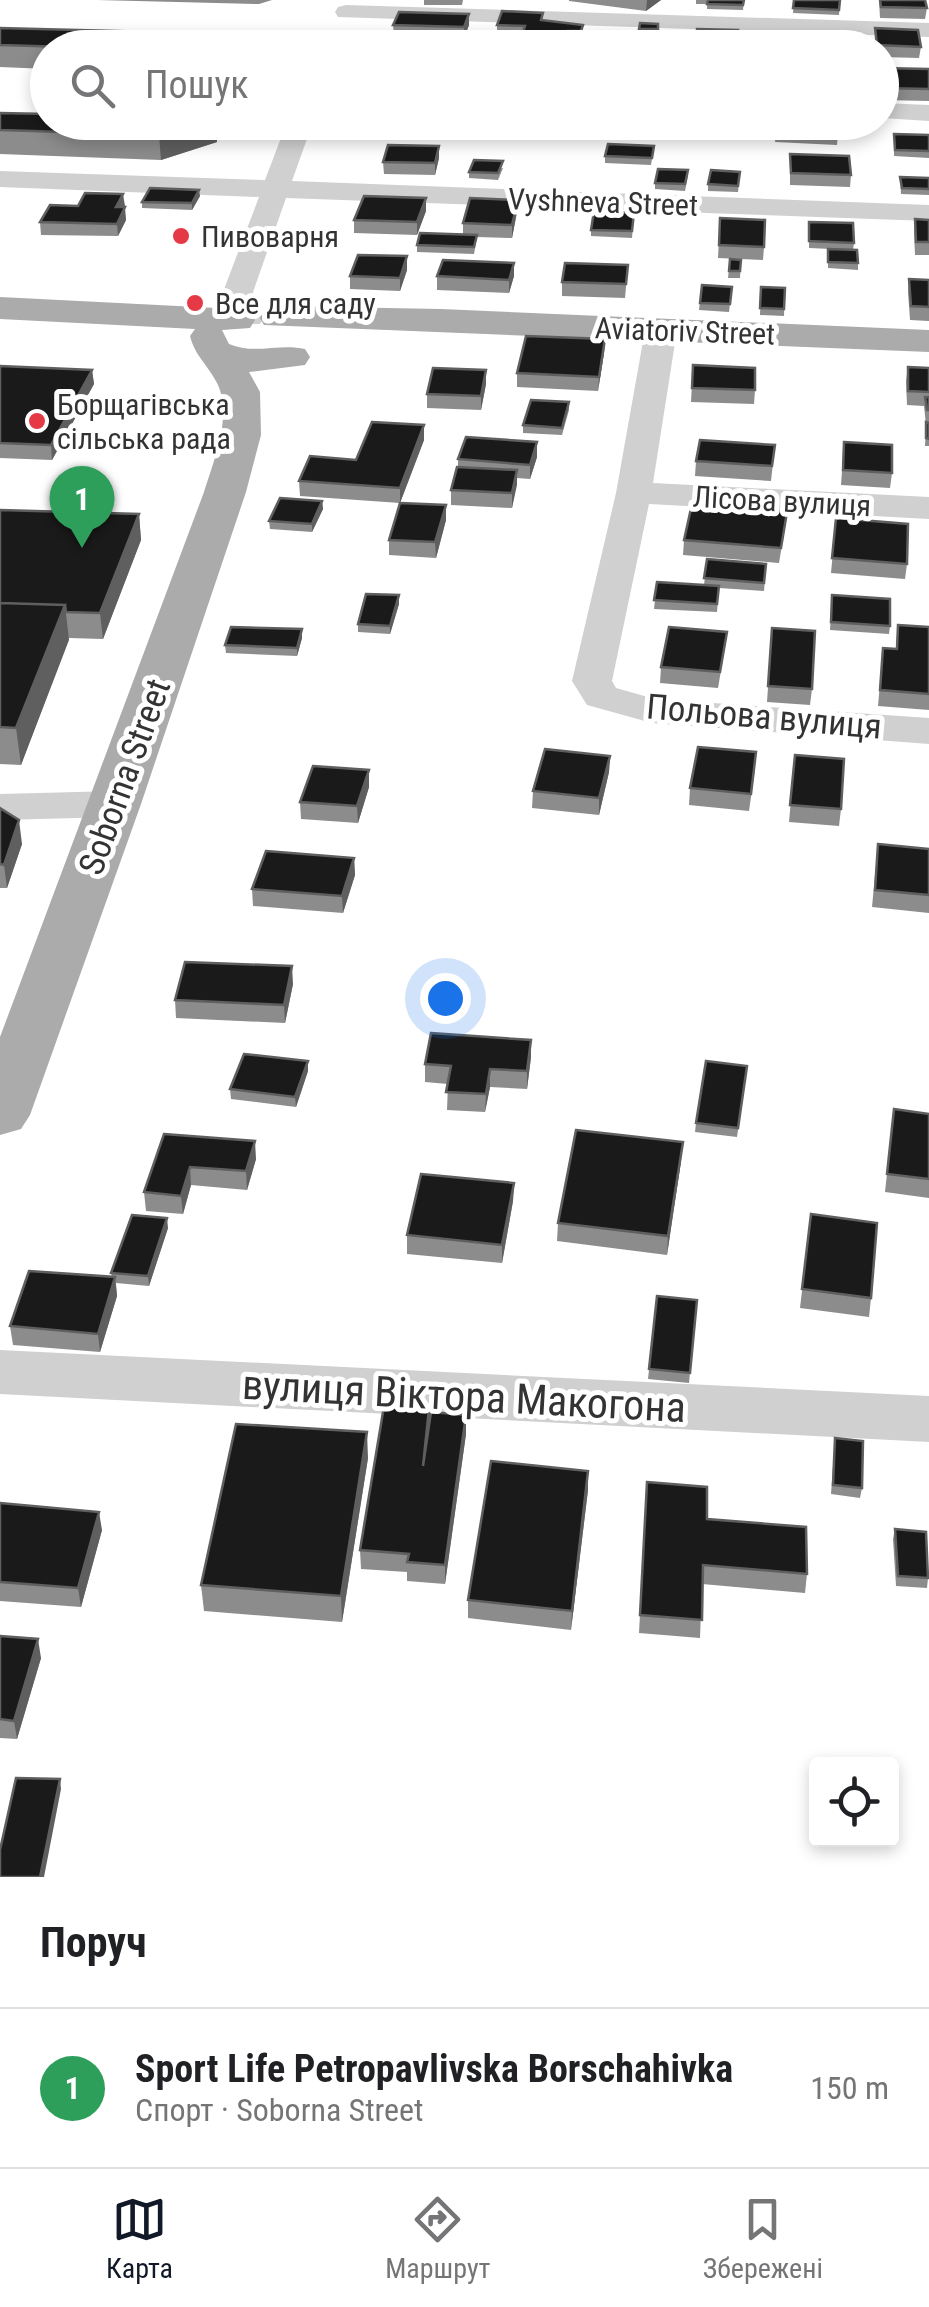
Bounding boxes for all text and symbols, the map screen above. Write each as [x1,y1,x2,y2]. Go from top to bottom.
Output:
search box [30,30,899,140]
icon: search [65,58,120,113]
text: Пошук [145,63,249,107]
street label: Vyshneva Street [508,181,698,223]
place label: Пивоварня [201,219,339,254]
marker: Пивоварня [170,225,192,247]
place label: Все для саду [215,286,376,321]
marker: Все для саду [184,292,206,314]
street label: Aviatoriv Street [594,310,776,352]
place label: Борщагівська сільська рада [57,387,231,456]
marker: Борщагівська сільська рада [26,410,48,432]
pin: 1 [49,466,114,548]
street label: Лісова вулиця [692,479,872,523]
street label: Soborna Street [71,674,179,880]
street label: Польова вулиця [645,686,883,748]
your location [420,973,471,1024]
street label: вулиця Віктора Макогона [241,1360,687,1432]
map controls [809,1757,899,1847]
button: locate [809,1757,899,1847]
text: Поруч [40,1918,147,1967]
text: Sport Life Petropavlivska Borschahivka [135,2047,733,2091]
text: 1 [64,2069,81,2107]
text: 150 m [810,2069,889,2107]
text: Спорт · Soborna Street [135,2091,424,2129]
tab: Карта [106,2192,173,2285]
tab: Маршрут [385,2192,491,2285]
tab: Збережені [703,2192,823,2285]

